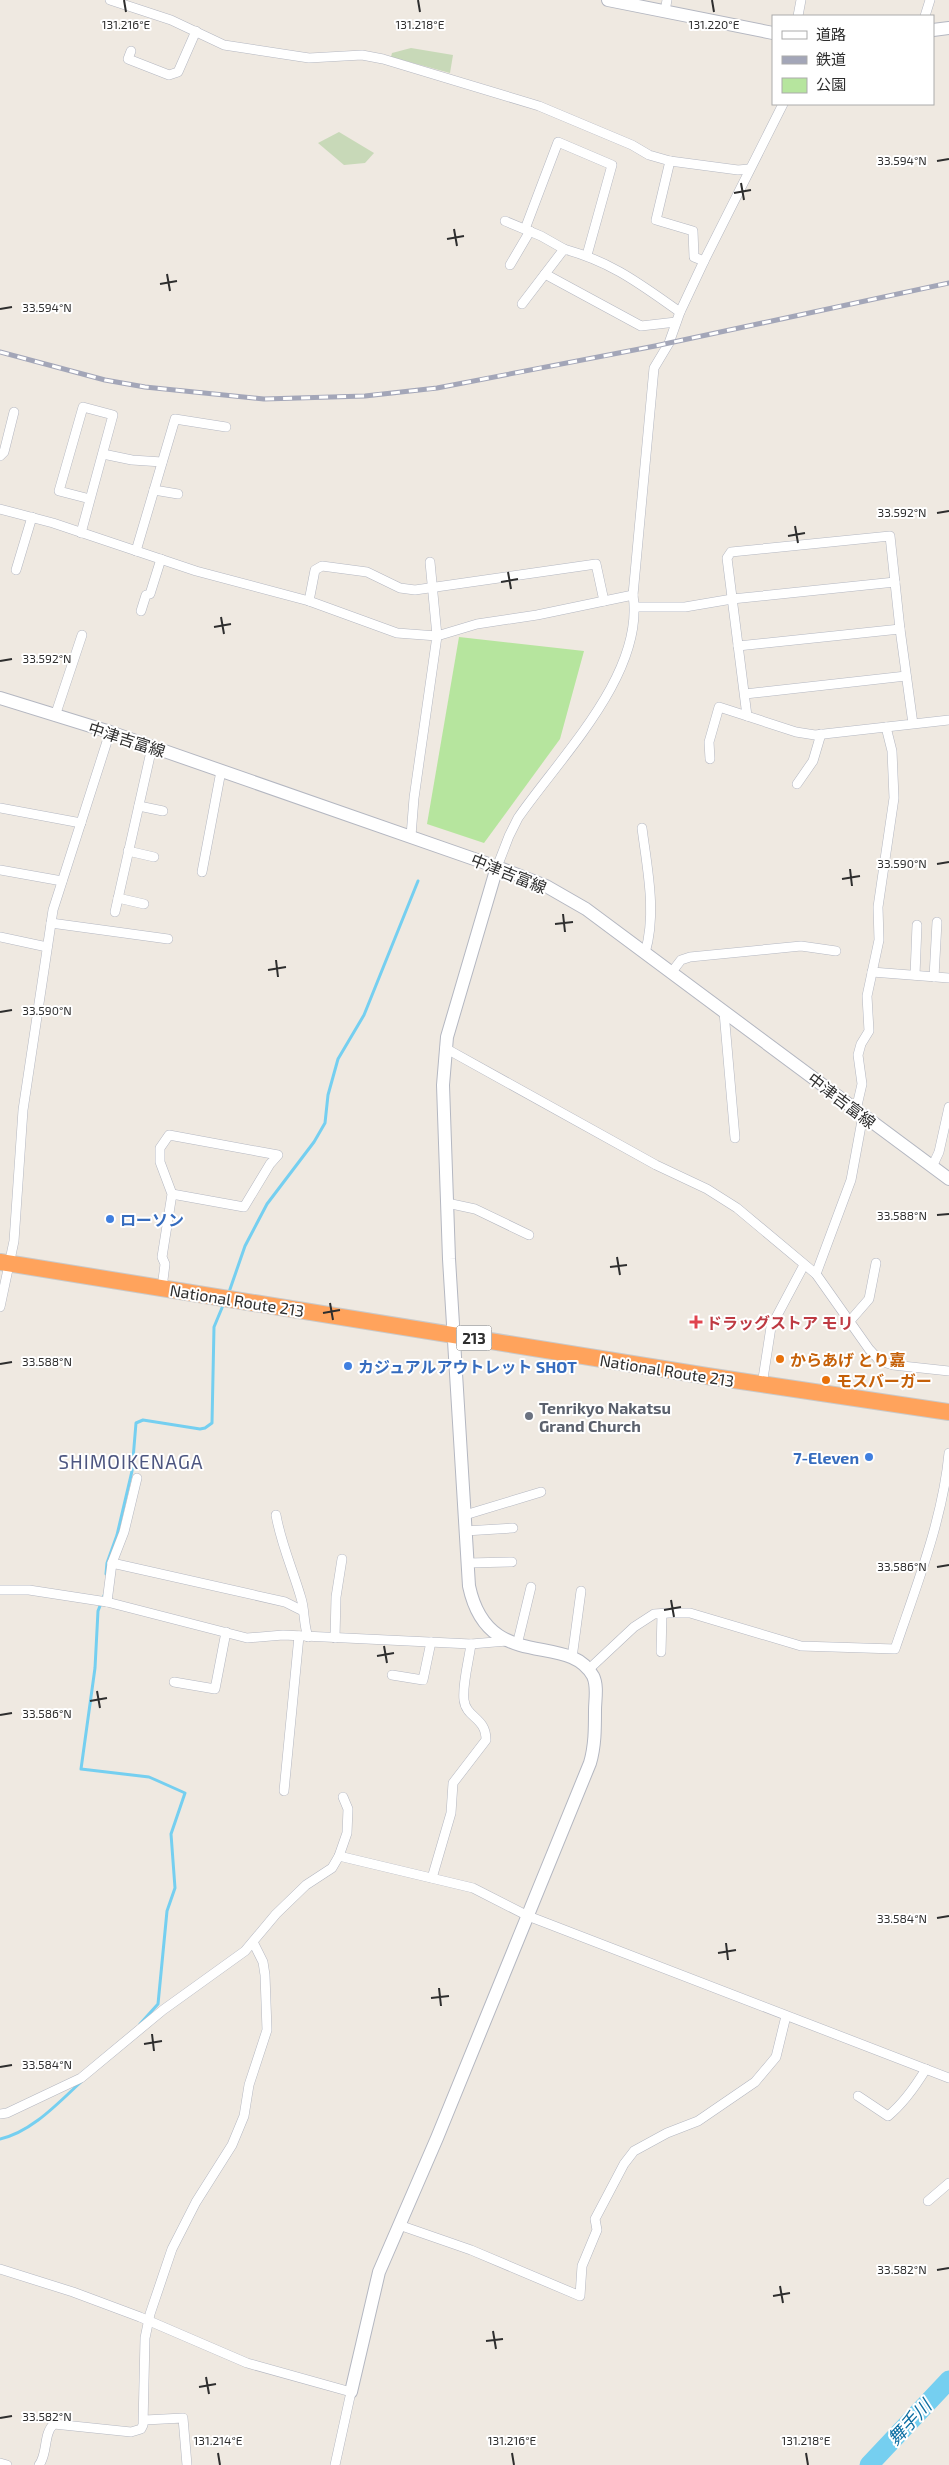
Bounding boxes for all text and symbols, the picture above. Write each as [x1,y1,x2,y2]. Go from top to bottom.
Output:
legend [772,15,934,105]
text: 131.216°E [102,17,150,31]
text: 131.218°E [396,17,445,31]
text: 131.220°E [689,17,740,31]
text: 道路 [816,25,846,43]
text: 鉄道 [816,50,846,68]
text: 公園 [816,75,846,93]
text: 33.594°N [877,153,927,167]
text: 33.594°N [22,300,72,314]
text: 33.592°N [878,505,926,519]
text: 33.592°N [23,651,71,665]
street label: 中津吉富線 [86,718,168,760]
street label: 中津吉富線 [468,849,550,897]
text: 33.590°N [877,856,927,870]
text: 33.590°N [22,1003,72,1017]
street label: 中津吉富線 [804,1068,880,1132]
text: 33.588°N [877,1208,927,1222]
place label: ローソン [120,1210,184,1229]
marker: ローソン [104,1213,116,1225]
street label: National Route 213 [168,1280,306,1320]
place label: ドラッグストア モリ [706,1313,853,1332]
marker: ドラッグストア モリ [690,1316,702,1328]
road number: 213 [456,1326,492,1350]
street label: National Route 213 [598,1350,736,1390]
place label: からあげ とり嘉 [790,1350,905,1369]
marker: からあげ とり嘉 [774,1353,786,1365]
text: 33.588°N [22,1354,72,1368]
place label: カジュアルアウトレット SHOT [358,1357,577,1376]
marker: カジュアルアウトレット SHOT [342,1360,354,1372]
place label: モスバーガー [836,1371,932,1390]
marker: モスバーガー [820,1374,832,1386]
place label: Tenrikyo Nakatsu Grand Church [539,1398,671,1435]
marker: Tenrikyo Nakatsu Grand Church [523,1410,535,1422]
place label: 7-Eleven [793,1448,859,1467]
district label: SHIMOIKENAGA [58,1450,204,1473]
marker: 7-Eleven [863,1451,875,1463]
text: 33.586°N [877,1559,927,1573]
text: 33.586°N [22,1706,72,1720]
text: 33.584°N [877,1911,927,1925]
text: 33.584°N [22,2057,72,2071]
text: 33.582°N [877,2262,927,2276]
water label: 舞手川 [883,2393,937,2449]
text: 33.582°N [22,2409,72,2423]
text: 131.214°E [194,2433,243,2447]
text: 131.216°E [488,2433,536,2447]
text: 131.218°E [782,2433,831,2447]

